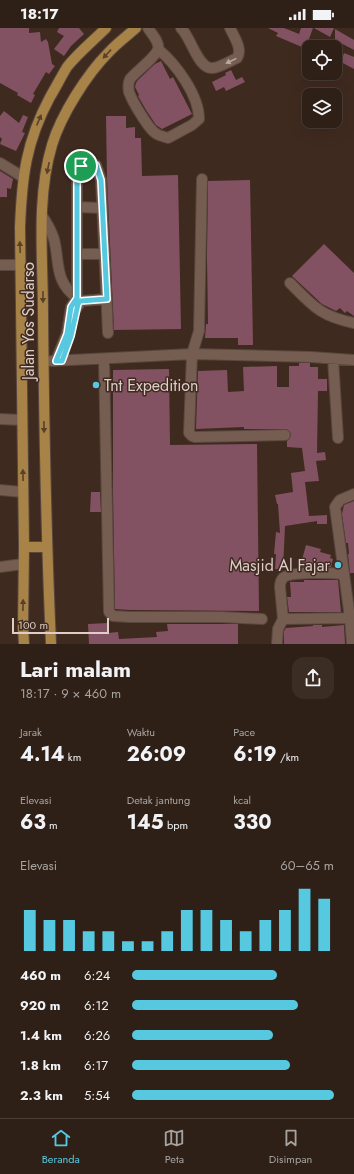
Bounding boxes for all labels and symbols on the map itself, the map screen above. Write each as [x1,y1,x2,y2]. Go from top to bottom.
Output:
one-way arrow [102,49,112,59]
one-way arrow [225,58,237,64]
one-way arrow [37,113,43,125]
pin [64,149,98,183]
one-way arrow [44,162,50,174]
one-way arrow [17,240,23,253]
street label: Jalan Yos Sudarso [17,262,40,382]
one-way arrow [40,291,46,304]
place label: Tnt Expedition [104,374,199,397]
marker: Tnt Expedition [91,380,101,390]
one-way arrow [41,421,47,434]
one-way arrow [19,469,26,481]
place label: Masjid Al Fajar [229,554,331,577]
marker: Masjid Al Fajar [333,560,343,570]
one-way arrow [20,598,26,611]
scale bar [12,616,109,635]

